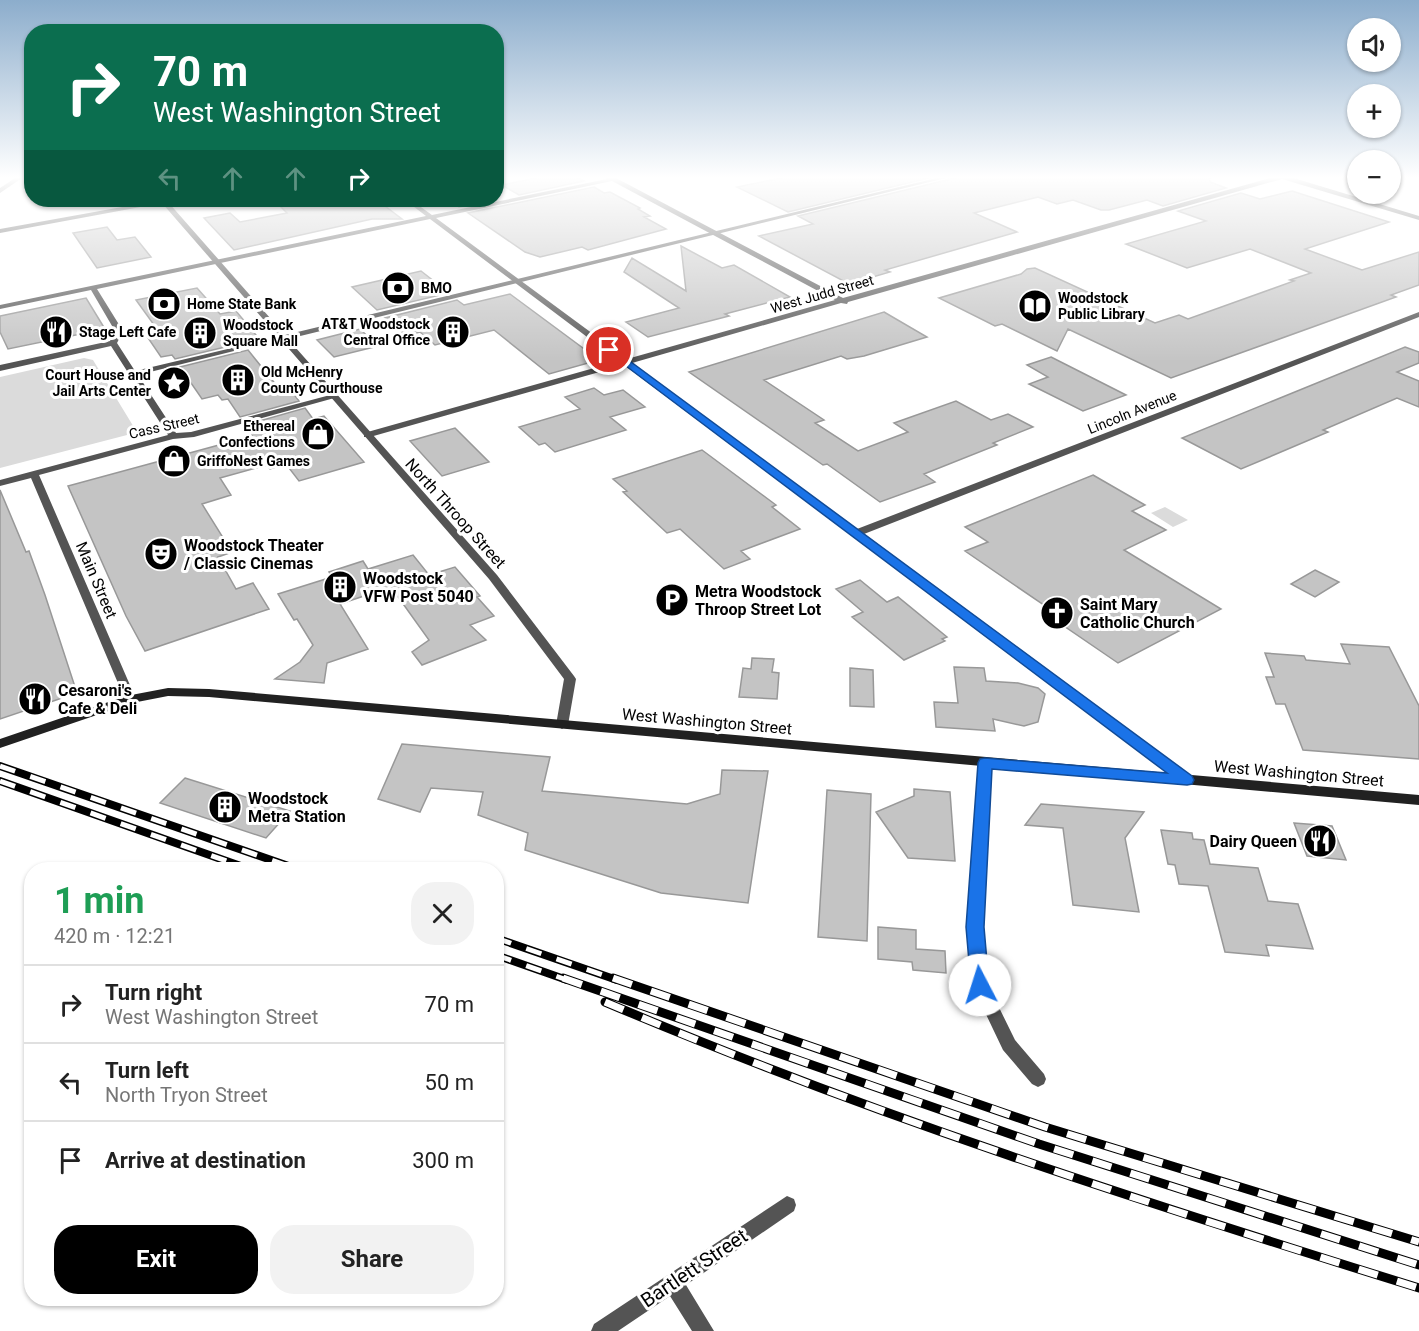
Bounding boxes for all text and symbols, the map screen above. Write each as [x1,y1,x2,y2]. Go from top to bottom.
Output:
map controls [1347,18,1401,204]
button: sound [1347,18,1401,72]
text: 70 m [153,47,248,96]
icon: right [54,48,132,126]
button: + [1347,84,1401,138]
text: West Washington Street [153,97,441,129]
button: − [1347,150,1401,204]
icon: left [153,162,186,195]
icon: ahead [216,162,249,195]
icon: ahead [279,162,312,195]
icon: right [342,162,375,195]
bank icon: BMO [380,270,416,306]
street label: West Judd Street [769,272,876,316]
place label: BMO [421,280,452,296]
bank icon: Home State Bank [146,286,182,322]
library icon: Woodstock Public Library [1017,288,1053,324]
place label: Woodstock Public Library [1058,290,1146,322]
place label: Home State Bank [187,296,297,312]
restaurant icon: Stage Left Cafe [38,314,74,350]
building icon: AT&T Woodstock Central Office [435,314,471,350]
building icon: Woodstock Square Mall [182,315,218,351]
place label: AT&T Woodstock Central Office [322,316,431,348]
place label: Woodstock Square Mall [223,317,298,349]
place label: Stage Left Cafe [79,324,177,340]
pin [583,324,634,375]
icon: arrive [592,333,625,366]
building icon: Old McHenry County Courthouse [220,362,256,398]
place label: Old McHenry County Courthouse [261,364,383,396]
place icon: Court House and Jail Arts Center [156,365,192,401]
place label: Court House and Jail Arts Center [45,367,151,399]
street label: Lincoln Avenue [1085,387,1179,437]
street label: Cass Street [127,410,201,442]
shop icon: Ethereal Confections [300,416,336,452]
place label: Ethereal Confections [219,418,295,450]
shop icon: GriffoNest Games [156,443,192,479]
place label: GriffoNest Games [197,453,310,469]
street label: North Throop Street [401,455,510,572]
theatre icon: Woodstock Theater / Classic Cinemas [143,536,179,572]
place label: Woodstock Theater / Classic Cinemas [183,536,324,573]
street label: Main Street [72,539,121,621]
building icon: Woodstock VFW Post 5040 [322,569,358,605]
place label: Woodstock VFW Post 5040 [363,569,474,606]
parking icon: Metra Woodstock Throop Street Lot [654,582,690,618]
place label: Metra Woodstock Throop Street Lot [695,582,822,619]
church icon: Saint Mary Catholic Church [1039,595,1075,631]
place label: Saint Mary Catholic Church [1080,595,1195,632]
restaurant icon: Cesaroni's Cafe & Deli [17,681,53,717]
place label: Cesaroni's Cafe & Deli [58,681,137,718]
street label: West Washington Street [621,705,793,738]
street label: West Washington Street [1213,757,1385,790]
building icon: Woodstock Metra Station [207,789,243,825]
place label: Woodstock Metra Station [248,789,346,826]
restaurant icon: Dairy Queen [1302,823,1338,859]
place label: Dairy Queen [1210,832,1297,851]
text: 1 min [54,880,145,922]
button: close [411,882,474,945]
text: 420 m · 12:21 [54,924,175,948]
position arrow [948,953,1012,1017]
text: Turn right [105,980,202,1005]
icon: right [54,988,87,1021]
text: 70 m [425,992,474,1017]
text: West Washington Street [105,1005,318,1029]
text: Turn left [105,1058,189,1083]
icon: left [54,1066,87,1099]
text: 50 m [425,1070,474,1095]
text: North Tryon Street [105,1083,268,1107]
icon: arrive [54,1144,87,1177]
text: Arrive at destination [105,1148,306,1173]
text: 300 m [412,1148,474,1173]
street label: Bartlett Street [636,1224,752,1312]
button: Exit [54,1225,258,1294]
button: Share [270,1225,474,1294]

